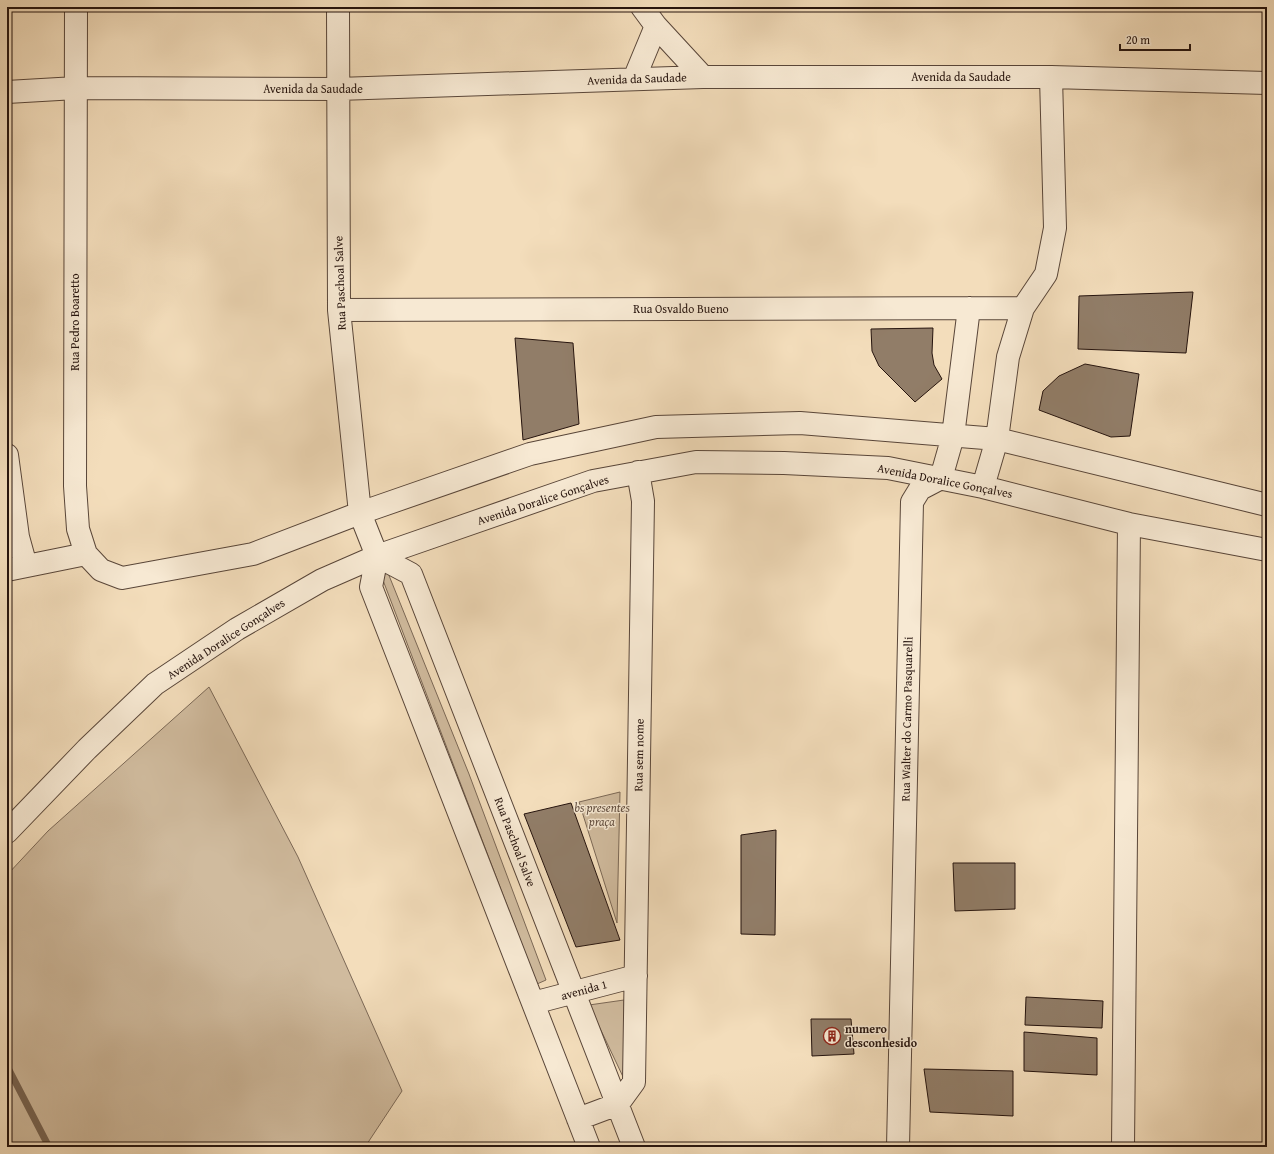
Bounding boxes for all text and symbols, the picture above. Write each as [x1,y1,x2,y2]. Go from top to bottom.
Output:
scale bar [1120,26,1190,52]
text: 20 m [1126,31,1150,48]
street label: Avenida da Saudade [587,68,687,89]
street label: Avenida da Saudade [911,68,1011,85]
street label: Avenida da Saudade [263,80,363,97]
street label: Rua Paschoal Salve [329,235,350,331]
street label: Rua Pedro Boaretto [66,273,83,371]
street label: Rua Osvaldo Bueno [633,300,729,317]
street label: Avenida Doralice Gonçalves [876,459,1014,502]
street label: Avenida Doralice Gonçalves [475,470,611,529]
street label: Avenida Doralice Gonçalves [163,594,288,683]
street label: Rua Walter do Carmo Pasquarelli [897,636,916,801]
street label: Rua sem nome [629,718,648,792]
street label: Rua Paschoal Salve [491,795,540,889]
park label: bs presentes praça [574,799,630,830]
street label: avenida 1 [559,975,609,1004]
place label: numero desconhesido [845,1020,918,1051]
building icon: numero desconhesido [822,1026,842,1046]

